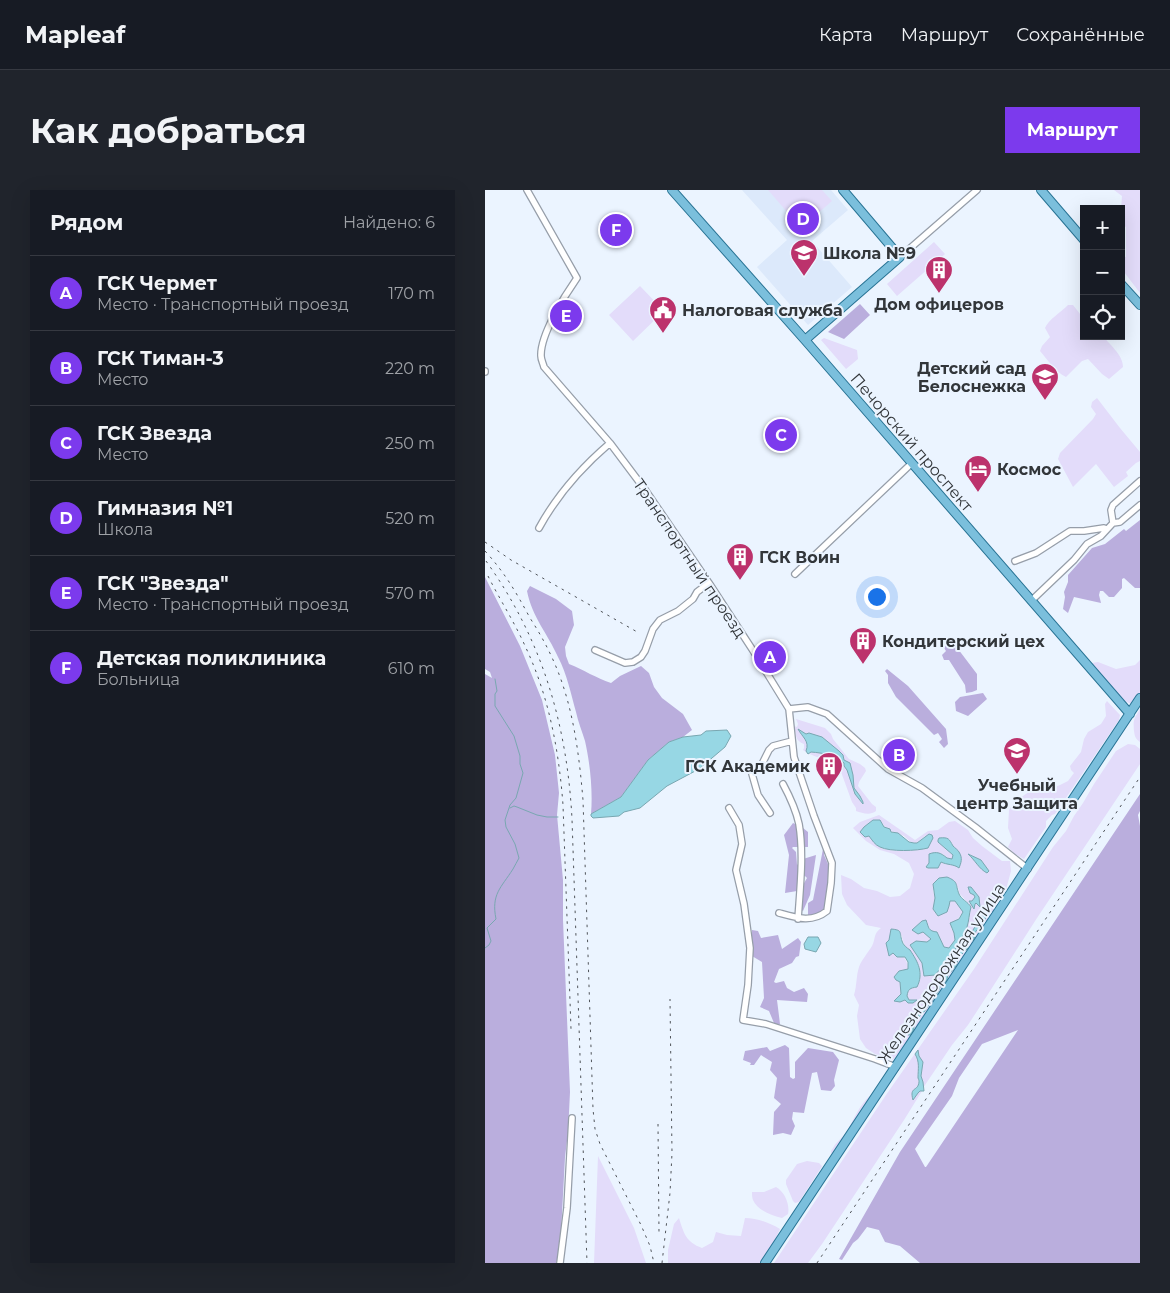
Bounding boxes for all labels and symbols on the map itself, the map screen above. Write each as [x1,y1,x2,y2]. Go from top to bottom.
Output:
pin: D [787,200,819,238]
pin: F [600,211,632,249]
school or university icon: Школа №9 [789,238,819,277]
place label: Школа №9 [823,244,916,263]
building icon: Дом офицеров [924,255,954,294]
public building icon: Налоговая служба [648,295,678,334]
place label: Дом офицеров [874,295,1004,314]
pin: E [550,297,582,335]
place label: Налоговая служба [682,301,843,320]
place label: Детский сад Белоснежка [917,359,1026,396]
school or university icon: Детский сад Белоснежка [1030,362,1060,401]
street label: Печорский проспект [847,369,977,516]
pin: C [765,416,797,454]
hotel icon: Космос [963,454,993,493]
place label: Космос [997,460,1062,479]
street label: Транспортный проезд [629,475,750,641]
building icon: ГСК Воин [725,542,755,581]
place label: ГСК Воин [759,548,840,567]
your location [864,584,890,610]
building icon: Кондитерский цех [848,626,878,665]
place label: Кондитерский цех [882,632,1045,651]
pin: A [754,638,786,676]
pin: B [883,736,915,774]
school or university icon: Учебный центр Защита [1002,736,1032,775]
building icon: ГСК Академик [814,751,844,790]
place label: ГСК Академик [685,757,811,776]
place label: Учебный центр Защита [956,776,1078,813]
street label: Железнодорожная улица [874,879,1009,1067]

